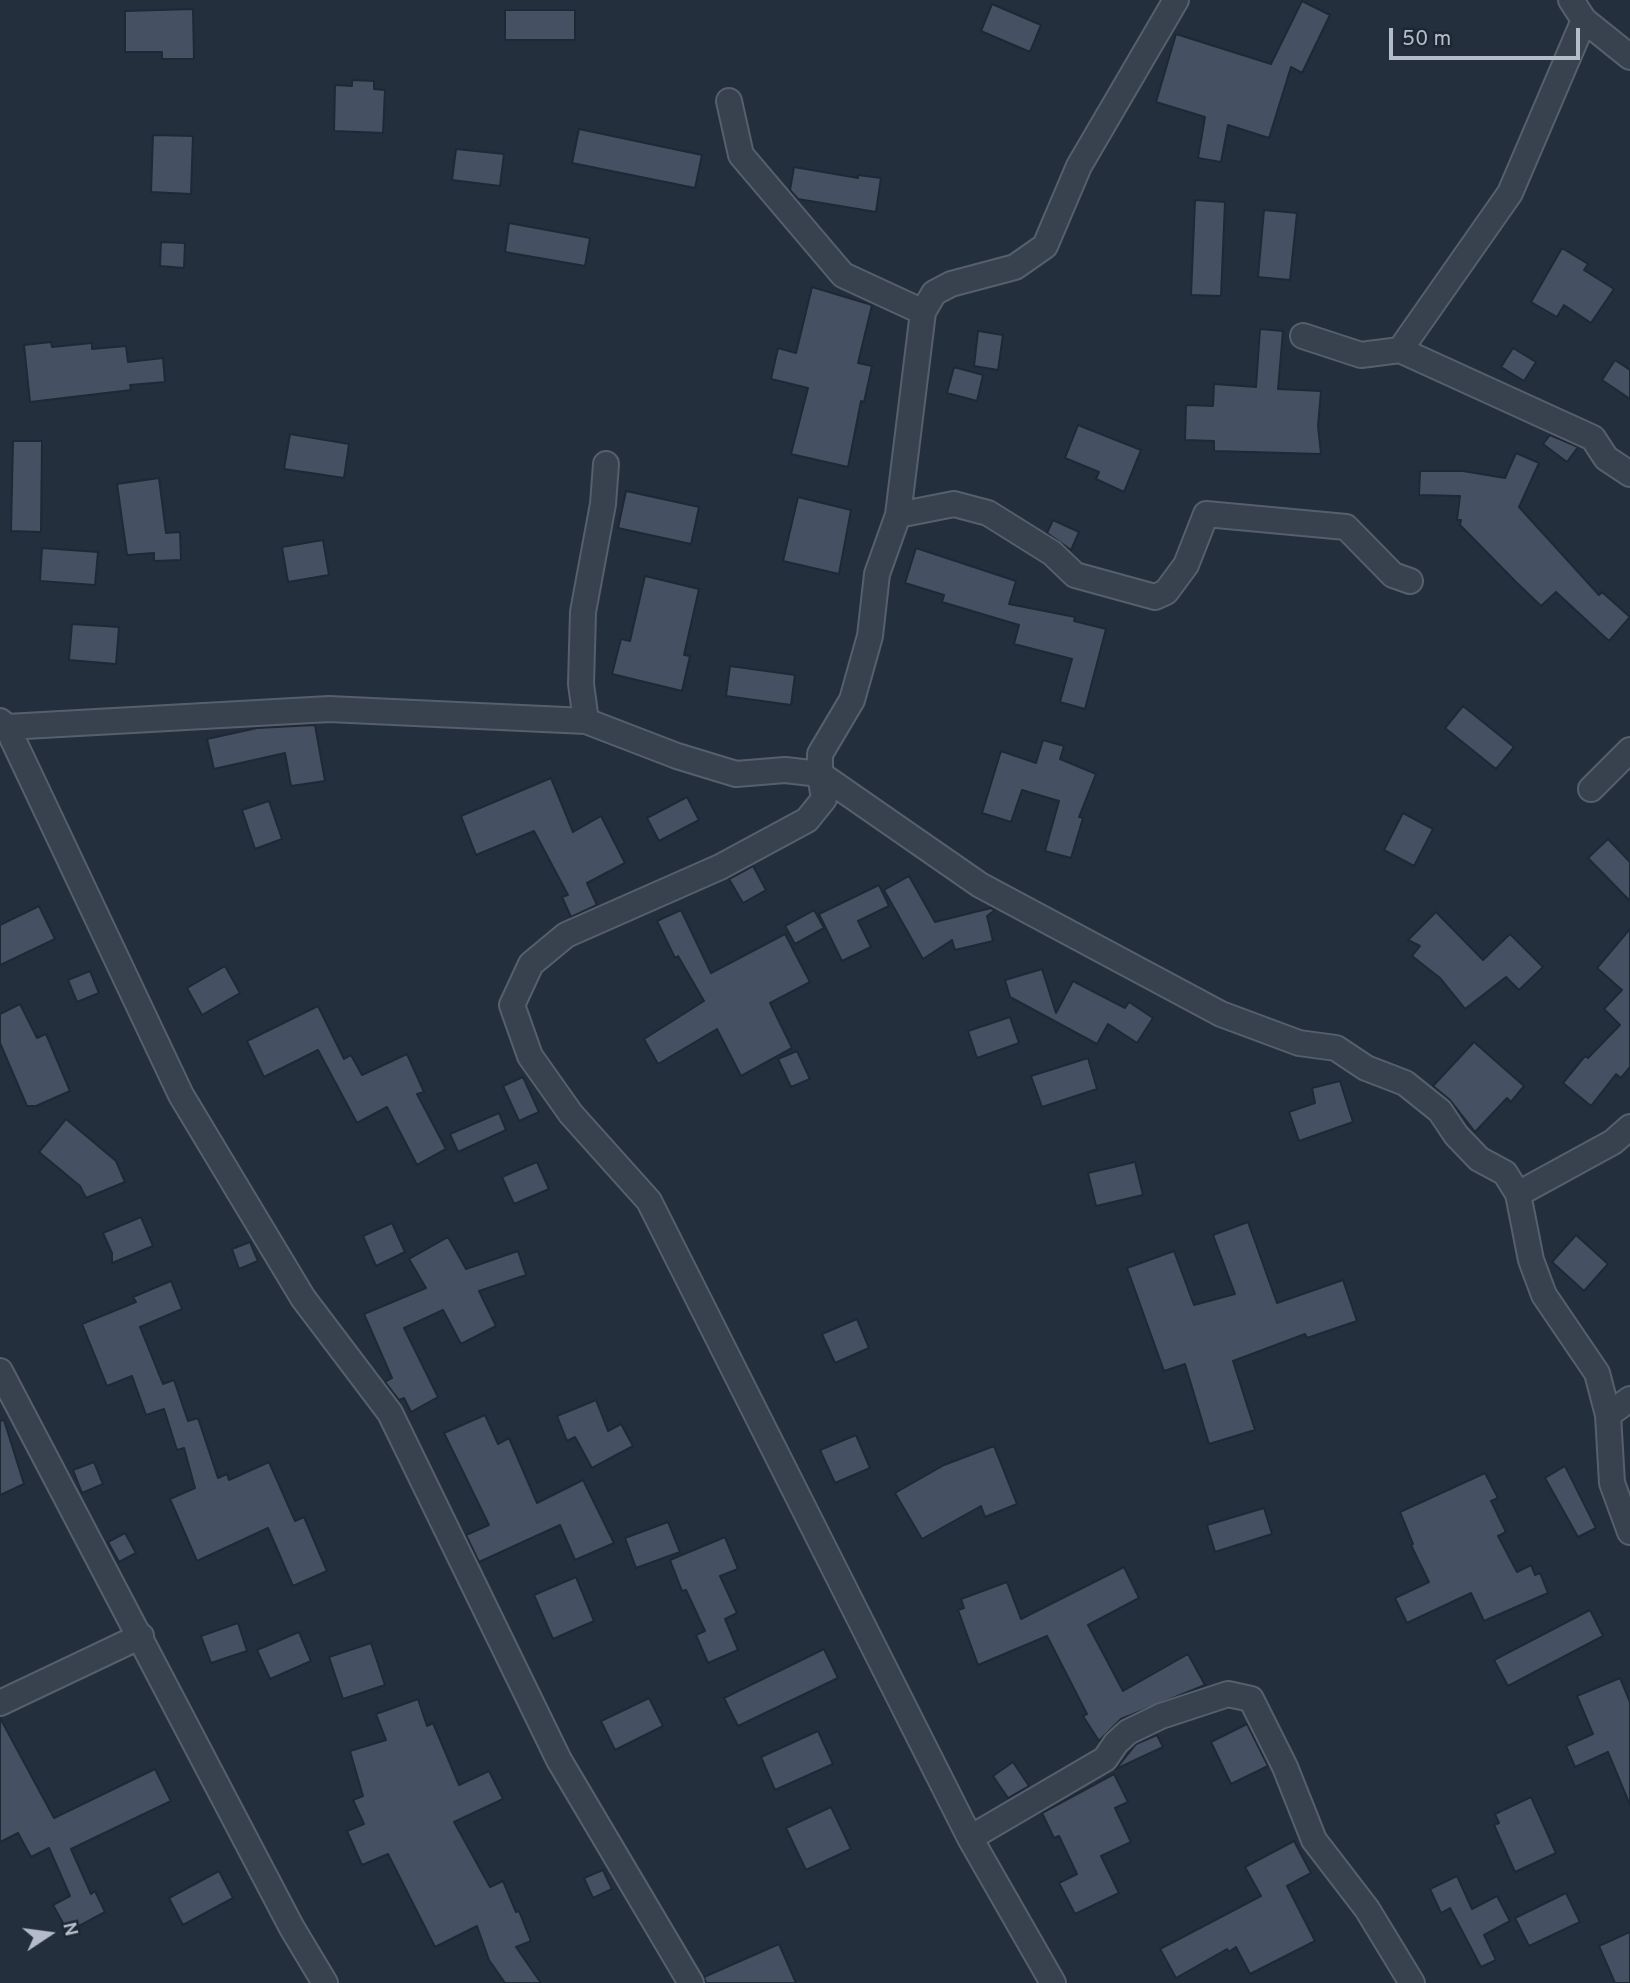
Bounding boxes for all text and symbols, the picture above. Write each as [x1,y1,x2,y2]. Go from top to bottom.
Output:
scale bar [1392,14,1583,58]
text: 50 m [1402,26,1451,53]
north arrow [14,1899,84,1969]
text: N [56,1920,83,1939]

